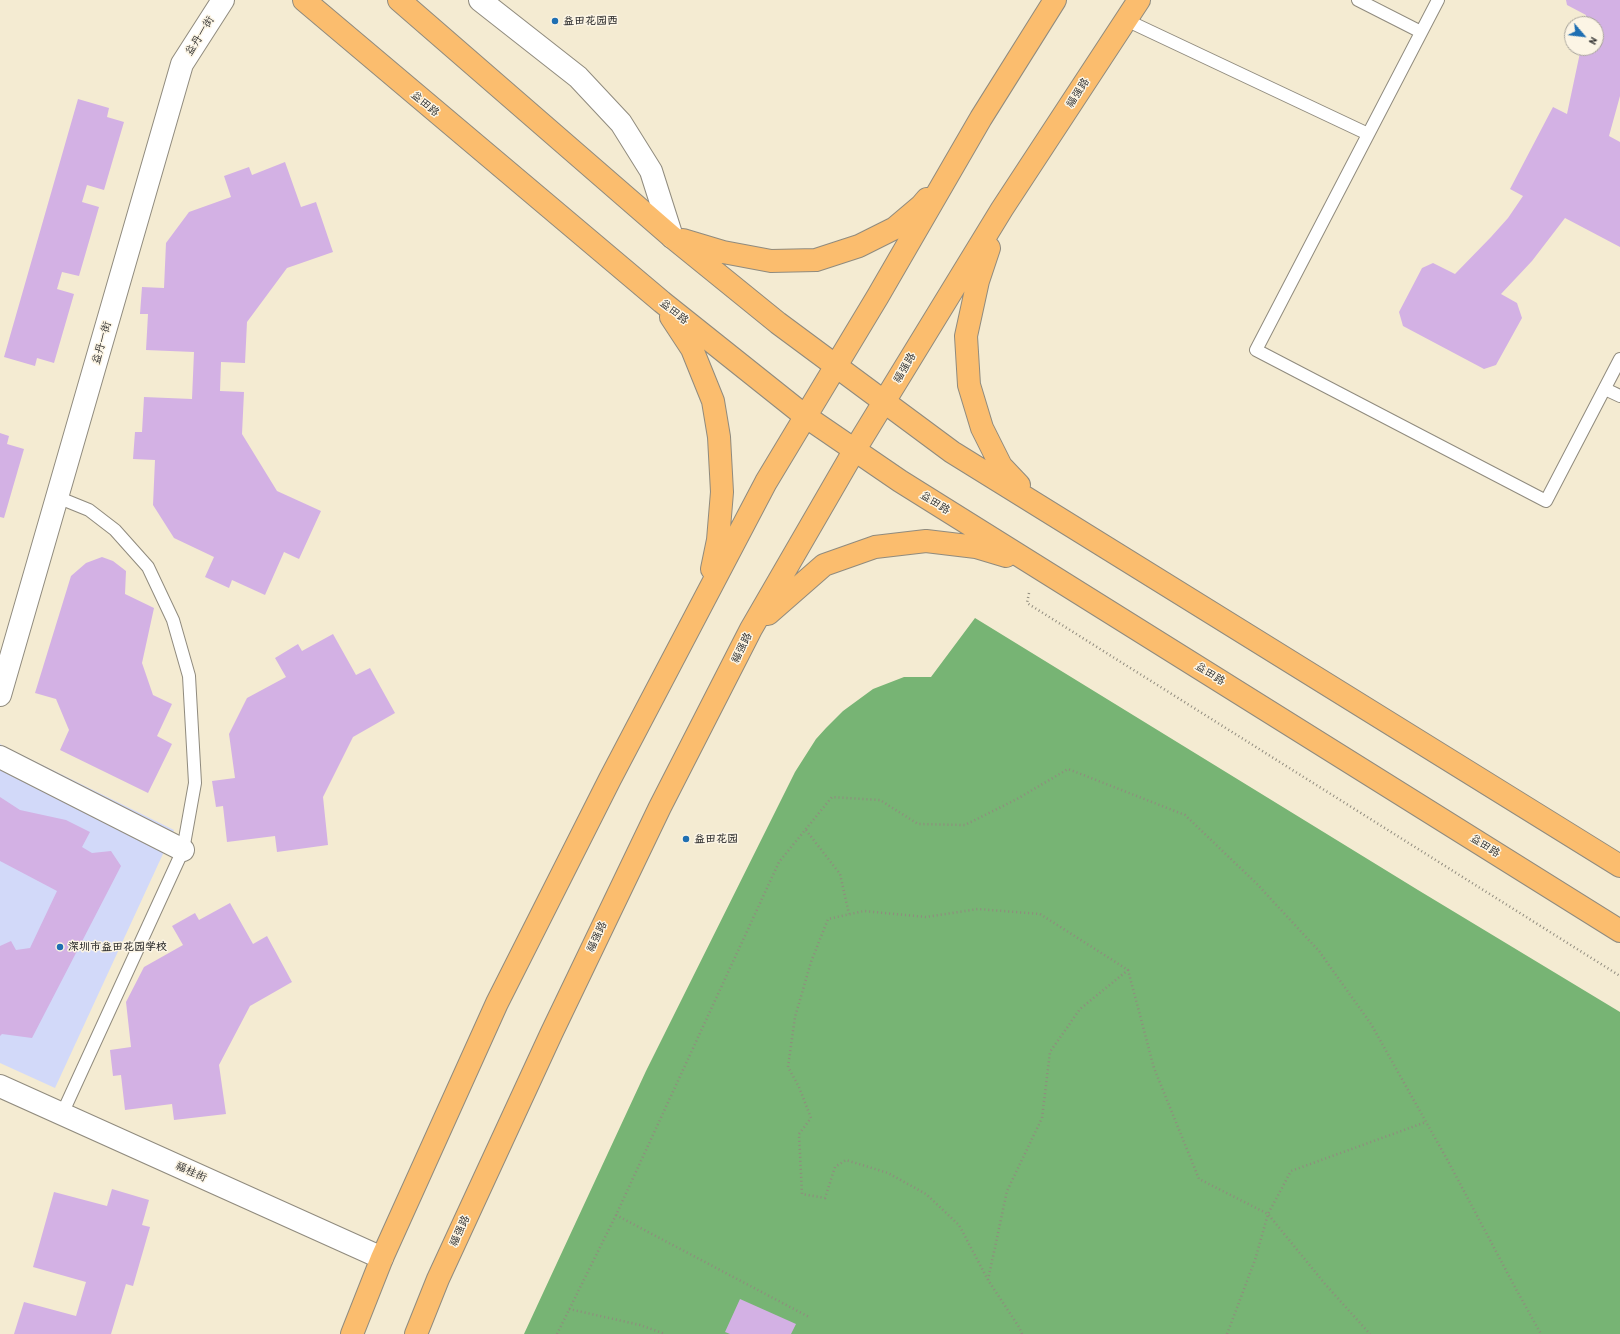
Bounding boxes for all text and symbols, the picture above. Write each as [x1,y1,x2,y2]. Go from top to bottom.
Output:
street label: 益丹一街 [183,14,217,58]
place label: 益田花园西 [563,14,618,28]
marker: 益田花园西 [550,16,560,26]
north arrow [1564,16,1604,56]
text: N [1586,35,1601,47]
street label: 福强路 [1063,76,1093,110]
street label: 益田路 [408,88,442,120]
street label: 益田路 [657,296,691,328]
street label: 益丹一街 [90,320,114,366]
street label: 福强路 [891,350,919,386]
street label: 益田路 [918,489,952,517]
street label: 福强路 [729,630,755,666]
street label: 益田路 [1193,660,1227,688]
place label: 益田花园 [694,832,738,846]
street label: 益田路 [1468,832,1502,860]
marker: 益田花园 [681,834,691,844]
street label: 福强路 [584,919,610,955]
place label: 深圳市益田花园学校 [68,940,167,954]
marker: 深圳市益田花园学校 [55,942,65,952]
street label: 福桂街 [173,1159,209,1185]
street label: 福强路 [447,1213,473,1249]

